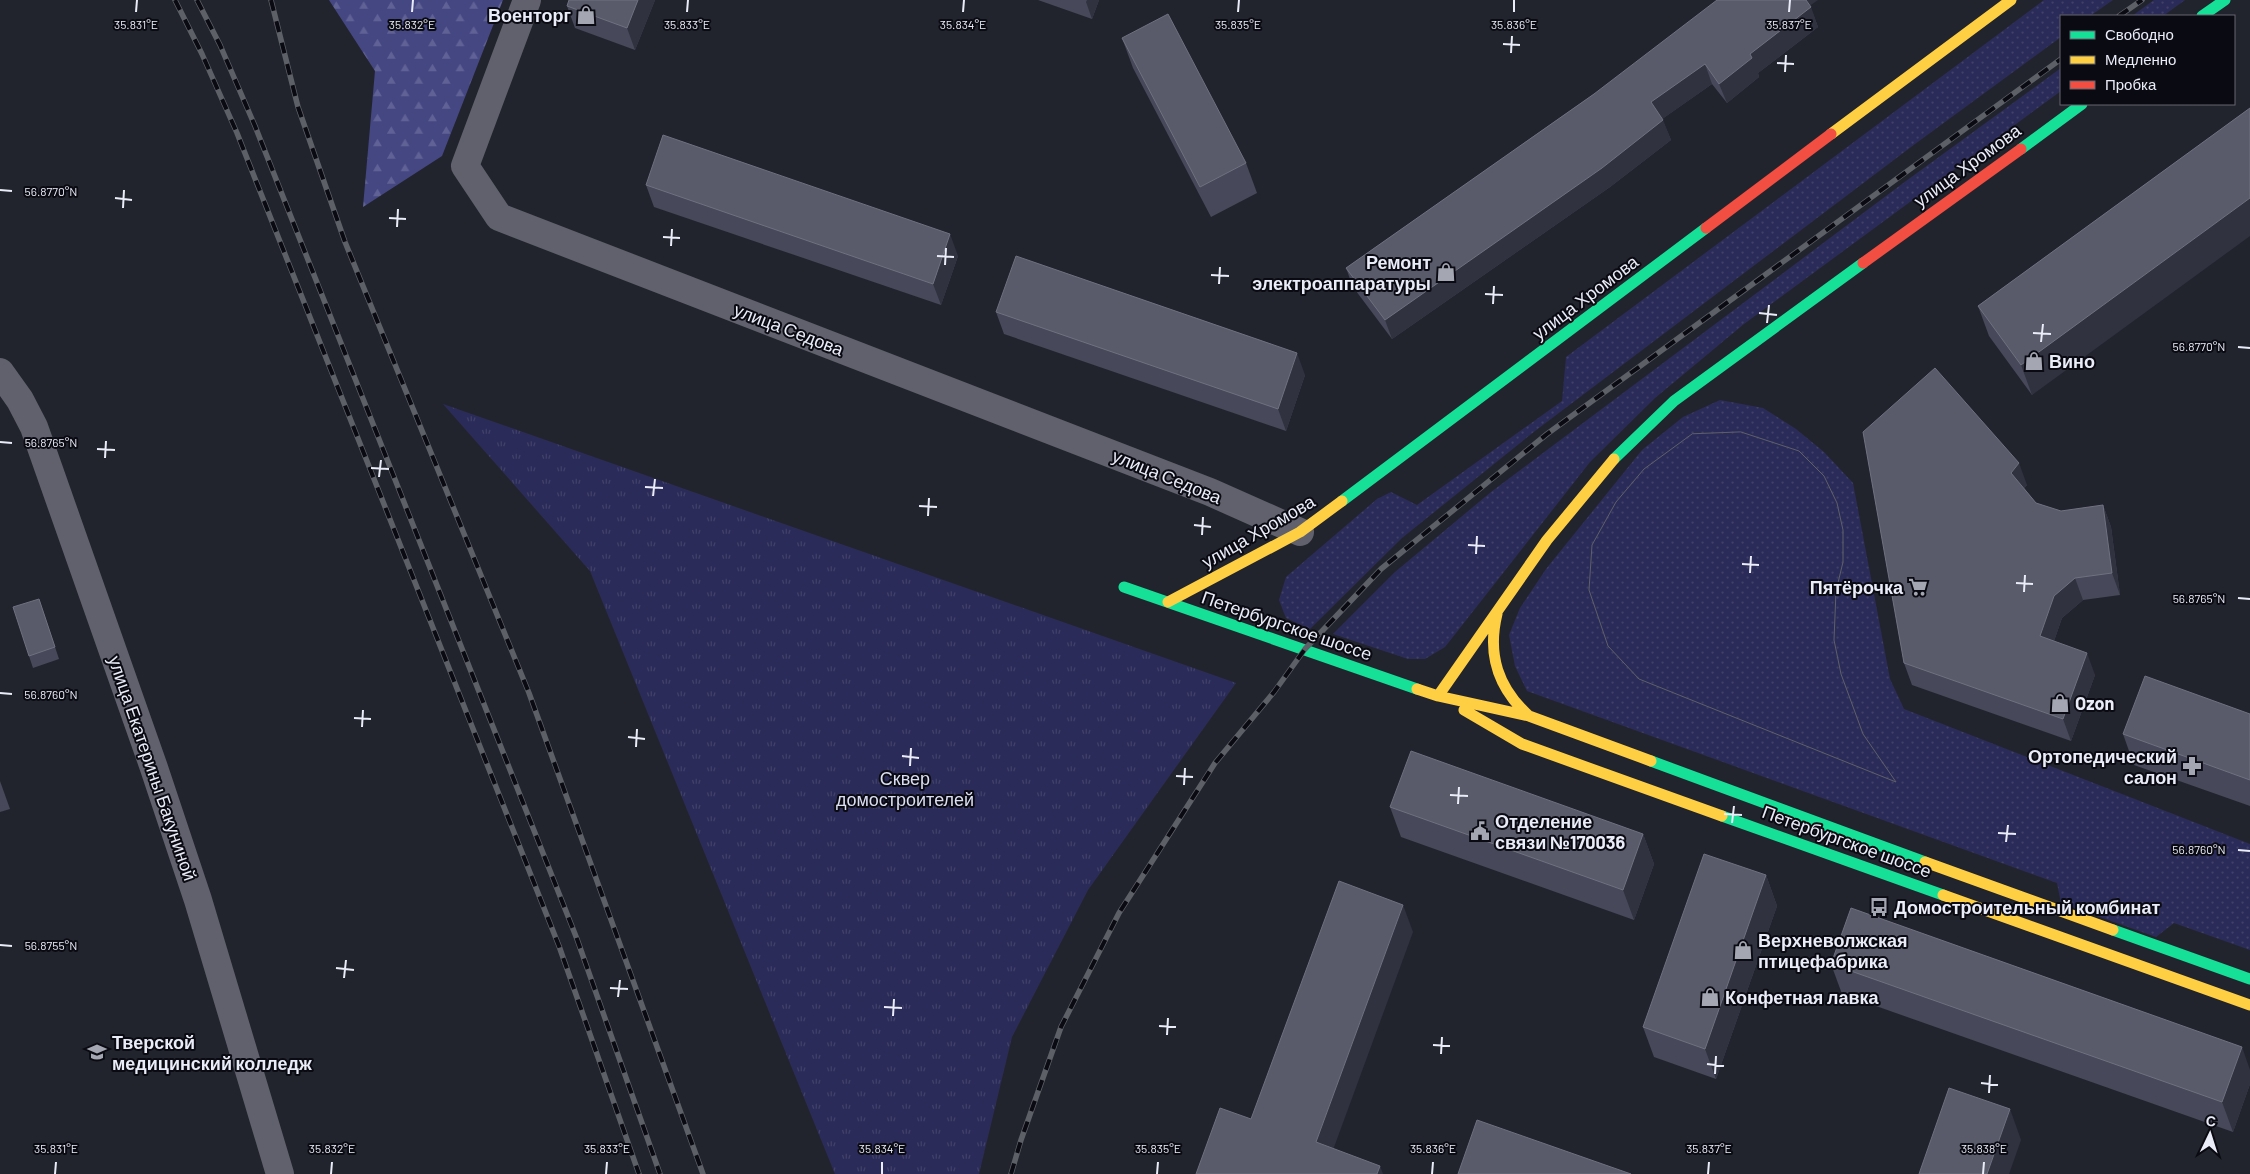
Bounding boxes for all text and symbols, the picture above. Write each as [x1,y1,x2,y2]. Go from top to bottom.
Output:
place label: Военторг [488,4,571,26]
shop icon: Военторг [575,4,597,26]
legend [2060,15,2235,105]
text: 35.831°E [114,17,158,31]
text: 35.832°E [389,17,435,31]
text: 35.833°E [664,17,710,31]
text: 35.834°E [940,17,986,31]
text: 35.835°E [1215,17,1261,31]
text: 35.836°E [1491,17,1537,31]
text: 35.837°E [1766,17,1812,31]
text: Свободно [2105,25,2174,43]
text: Медленно [2105,50,2176,68]
text: Пробка [2105,75,2157,93]
street label: улица Хромова [1909,118,2026,211]
text: 56.8770°N [25,184,77,198]
street label: улица Хромова [1528,249,1643,344]
place label: Ремонт электроаппаратуры [1252,251,1431,294]
shop icon: Ремонт электроаппаратуры [1435,261,1457,283]
street label: улица Седова [731,298,848,360]
text: 56.8770°N [2173,339,2225,353]
shop icon: Вино [2023,350,2045,372]
place label: Вино [2049,350,2095,372]
text: 56.8765°N [25,435,77,449]
street label: улица Седова [1109,444,1226,508]
street label: улица Хромова [1198,489,1319,572]
place label: Пятёрочка [1810,576,1904,598]
supermarket icon: Пятёрочка [1907,576,1929,598]
street label: Петербургское шоссе [1199,586,1375,664]
text: 56.8765°N [2173,591,2225,605]
street label: улица Екатерины Бакуниной [104,653,202,883]
text: 56.8760°N [24,687,78,701]
shop icon: Ozon [2049,692,2071,714]
place label: Ozon [2075,692,2114,714]
place label: Ортопедический салон [2028,745,2177,788]
pharmacy icon: Ортопедический салон [2181,755,2203,777]
park label: Сквер домостроителей [836,767,974,810]
street label: Петербургское шоссе [1759,800,1935,882]
place label: Отделение связи №170036 [1495,810,1626,853]
public building icon: Отделение связи №170036 [1469,820,1491,842]
text: 56.8760°N [2172,842,2226,856]
bus stop icon: Домостроительный комбинат [1868,896,1890,918]
place label: Домостроительный комбинат [1894,896,2160,918]
place label: Верхневолжская птицефабрика [1758,929,1908,972]
text: 56.8755°N [25,938,77,952]
shop icon: Верхневолжская птицефабрика [1732,939,1754,961]
shop icon: Конфетная лавка [1699,986,1721,1008]
place label: Конфетная лавка [1725,986,1879,1008]
place label: Тверской медицинский колледж [112,1031,312,1074]
school or university icon: Тверской медицинский колледж [86,1041,108,1063]
north arrow [2185,1109,2235,1159]
text: С [2205,1112,2217,1129]
text: 35.831°E [34,1141,78,1155]
text: 35.832°E [309,1141,355,1155]
text: 35.833°E [584,1141,630,1155]
text: 35.834°E [859,1141,905,1155]
text: 35.835°E [1135,1141,1181,1155]
text: 35.836°E [1410,1141,1456,1155]
text: 35.837°E [1686,1141,1732,1155]
text: 35.838°E [1961,1141,2007,1155]

